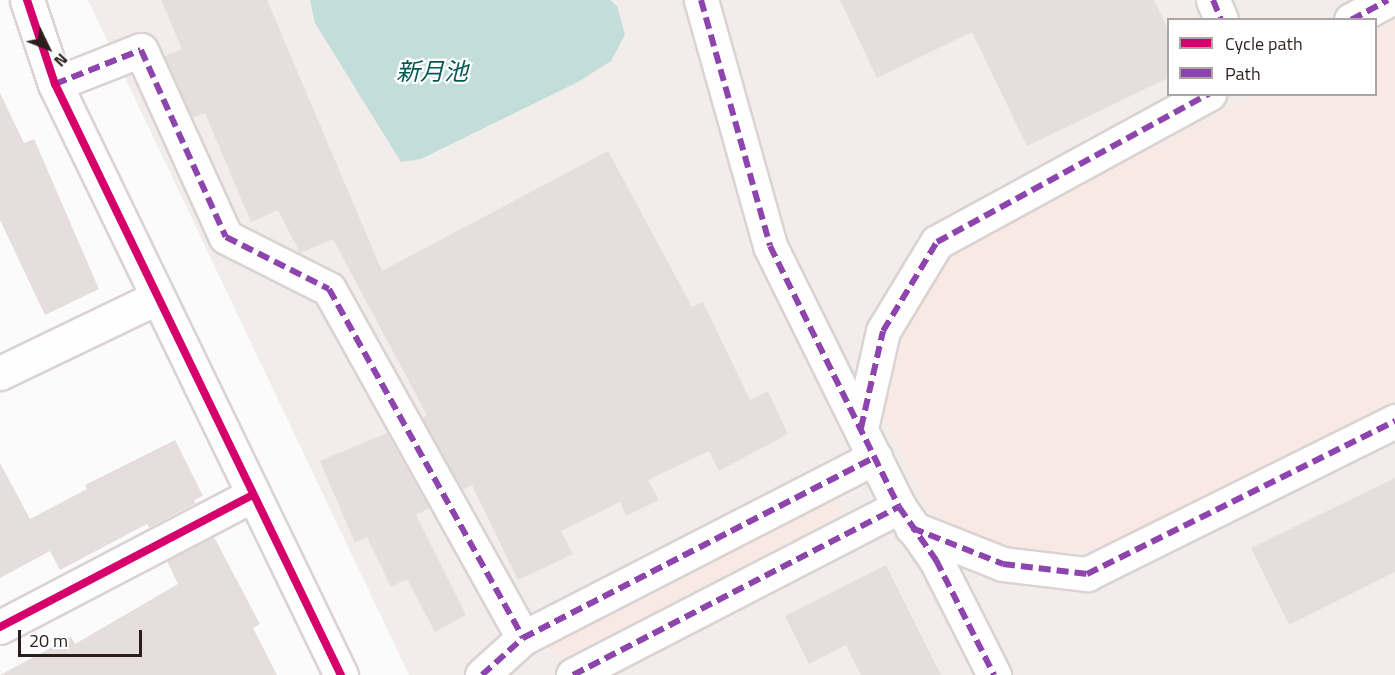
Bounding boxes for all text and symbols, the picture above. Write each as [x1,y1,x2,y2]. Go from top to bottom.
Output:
north arrow [18,18,78,78]
legend [1167,18,1377,96]
text: Cycle path [1225,30,1303,57]
text: N [49,48,74,73]
water label: 新月池 [396,58,468,86]
text: Path [1225,60,1261,87]
scale bar [21,618,146,656]
text: 20 m [29,627,68,654]

